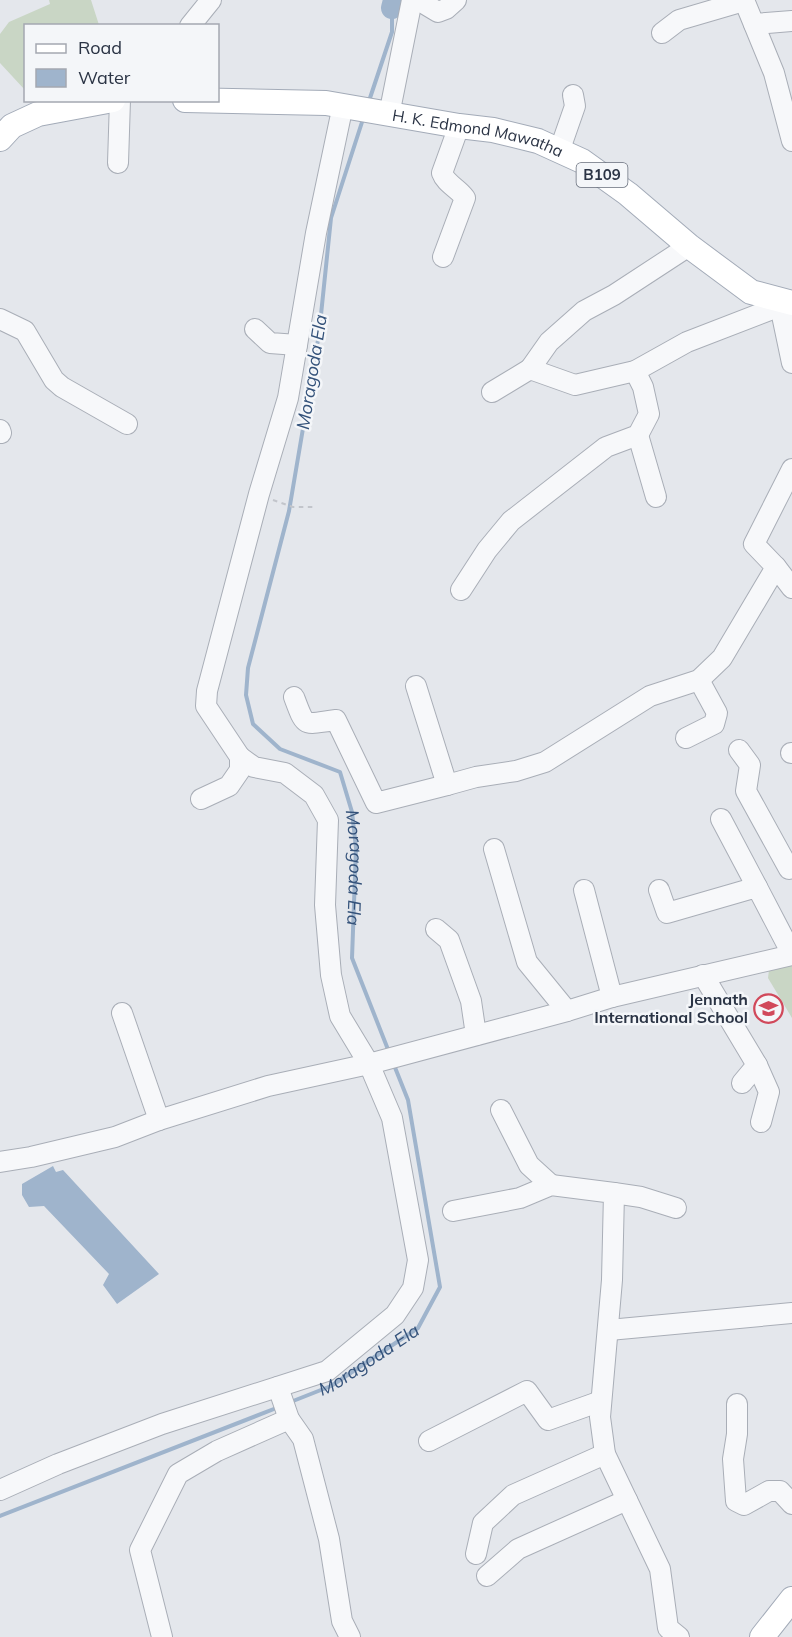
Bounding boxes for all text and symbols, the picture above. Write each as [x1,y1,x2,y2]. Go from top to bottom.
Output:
legend [24,24,219,102]
text: Road [78,36,122,59]
text: Water [78,66,131,89]
street label: H. K. Edmond Mawatha [391,105,567,161]
road number: B109 [576,163,628,187]
water label: Moragoda Ela [291,313,332,431]
water label: Moragoda Ela [341,808,368,926]
place label: Jennath International School [594,989,748,1027]
school or university icon: Jennath International School [753,992,785,1024]
water label: Moragoda Ela [315,1318,424,1401]

